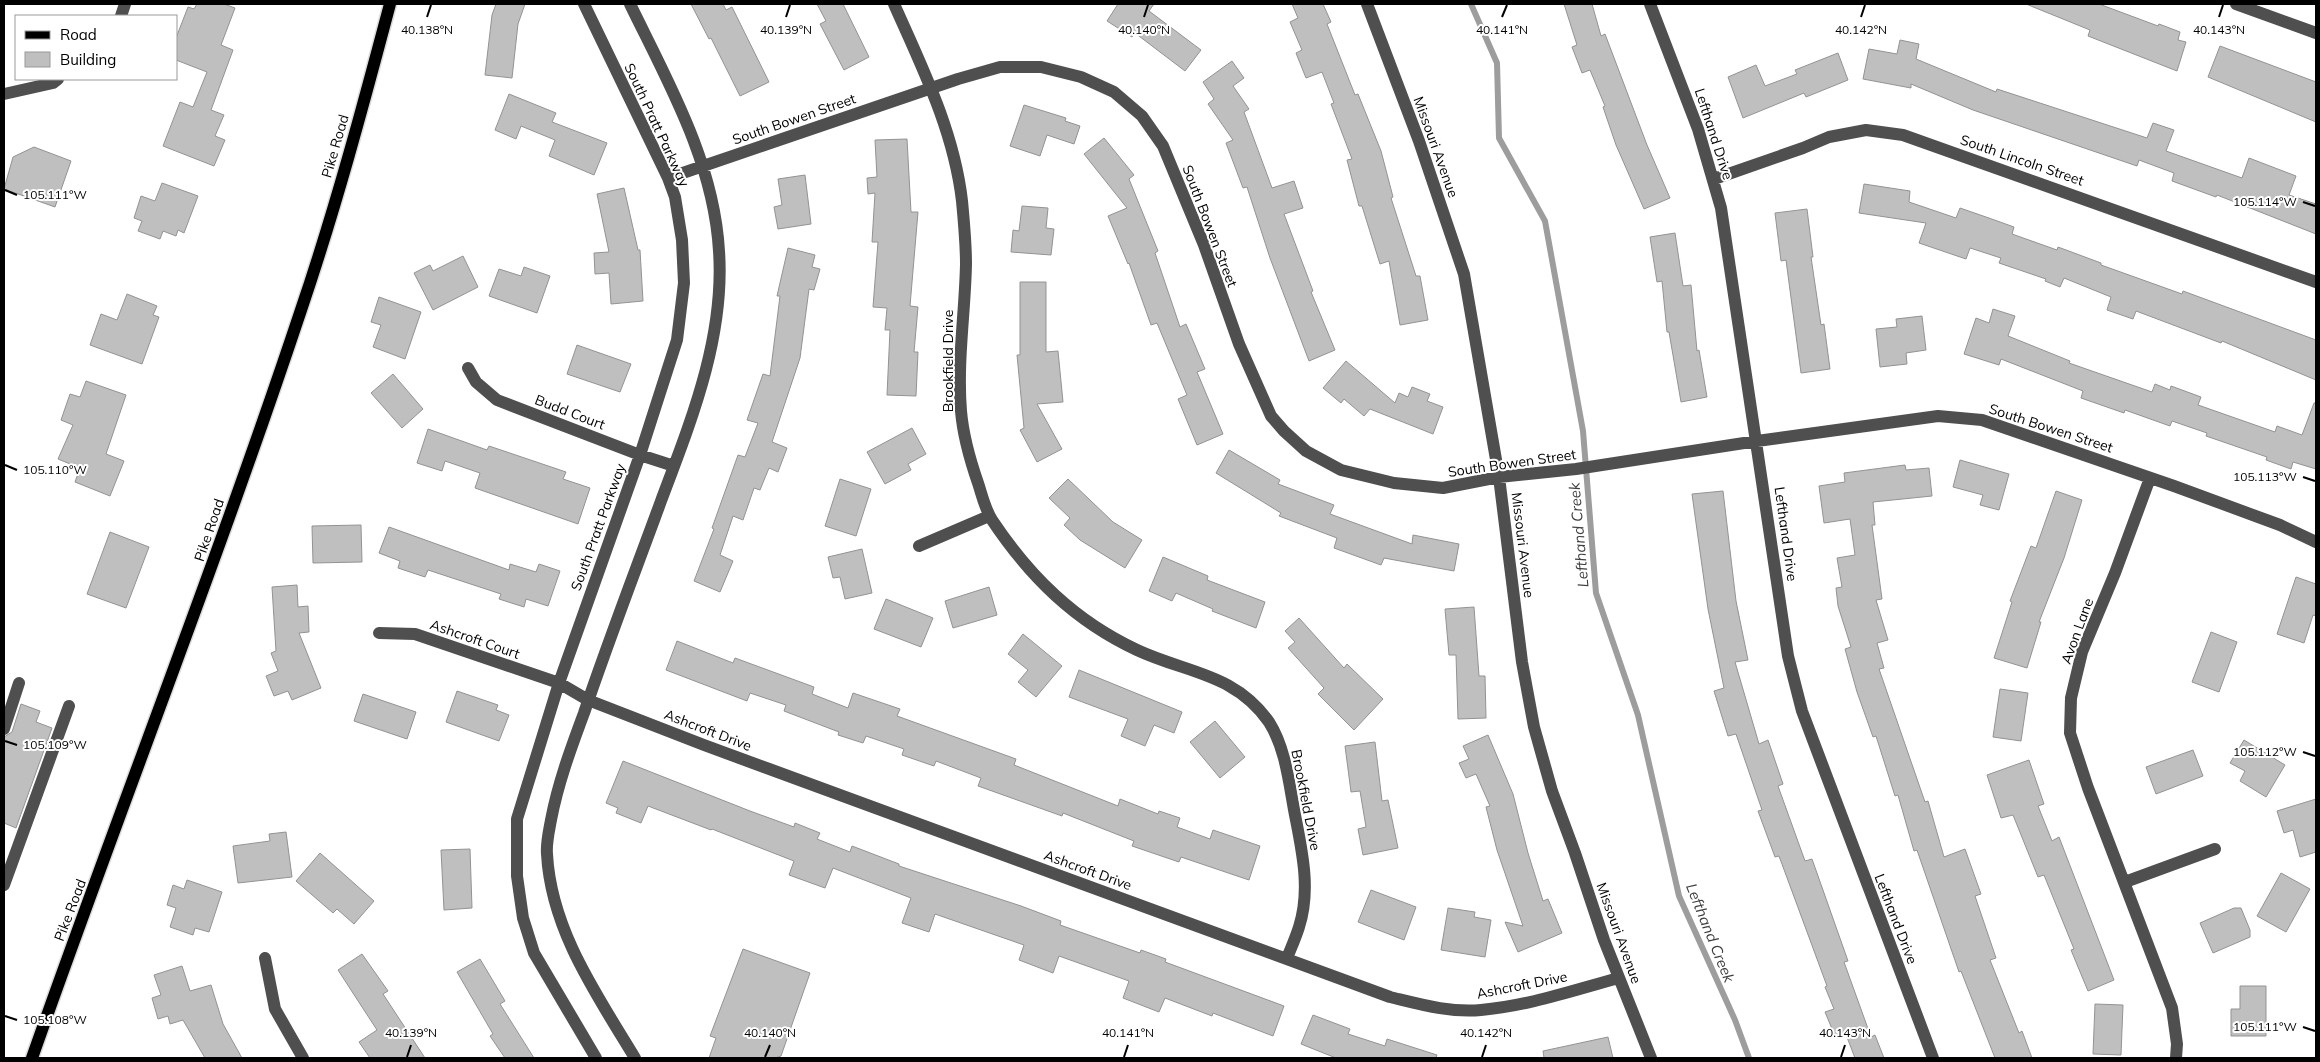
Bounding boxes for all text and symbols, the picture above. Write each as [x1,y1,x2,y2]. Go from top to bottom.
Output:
legend [15,15,178,80]
text: 40.138°N [401,22,453,37]
text: 40.139°N [760,22,812,37]
text: 40.140°N [1118,22,1170,37]
text: 40.141°N [1476,22,1528,37]
text: 40.142°N [1835,22,1887,37]
text: 40.143°N [2193,22,2245,37]
text: Road [60,25,97,44]
text: Building [60,50,116,69]
street label: South Pratt Parkway [620,60,694,190]
street label: Lefthand Drive [1691,86,1737,182]
street label: South Bowen Street [730,89,858,149]
street label: Missouri Avenue [1409,94,1463,200]
street label: Pike Road [317,112,353,180]
street label: South Lincoln Street [1958,130,2086,190]
street label: South Bowen Street [1178,162,1242,290]
text: 105.111°W [23,187,87,202]
text: 105.114°W [2233,194,2297,209]
street label: Brookfield Drive [939,310,957,412]
street label: Budd Court [532,390,608,434]
street label: South Bowen Street [1987,399,2115,457]
street label: South Bowen Street [1447,445,1577,481]
street label: South Pratt Parkway [567,460,630,593]
text: 105.110°W [23,462,87,477]
text: 105.113°W [2233,469,2297,484]
water label: Lefthand Creek [1564,480,1593,588]
street label: Lefthand Drive [1770,486,1802,582]
street label: Missouri Avenue [1508,491,1538,599]
street label: Pike Road [190,496,228,564]
street label: Avon Lane [2057,596,2097,666]
street label: Ashcroft Court [428,615,522,663]
street label: Ashcroft Drive [662,705,754,755]
text: 105.109°W [23,737,87,752]
text: 105.112°W [2233,744,2297,759]
street label: Brookfield Drive [1287,748,1325,852]
street label: Ashcroft Drive [1042,846,1134,894]
street label: Lefthand Drive [1871,871,1921,967]
street label: Pike Road [50,876,90,944]
street label: Missouri Avenue [1592,880,1646,986]
water label: Lefthand Creek [1682,880,1739,986]
street label: Ashcroft Drive [1475,967,1569,1003]
text: 105.108°W [23,1012,87,1027]
text: 105.111°W [2233,1019,2297,1034]
text: 40.139°N [385,1025,437,1040]
text: 40.140°N [744,1025,796,1040]
text: 40.141°N [1102,1025,1154,1040]
text: 40.142°N [1460,1025,1512,1040]
text: 40.143°N [1819,1025,1871,1040]

